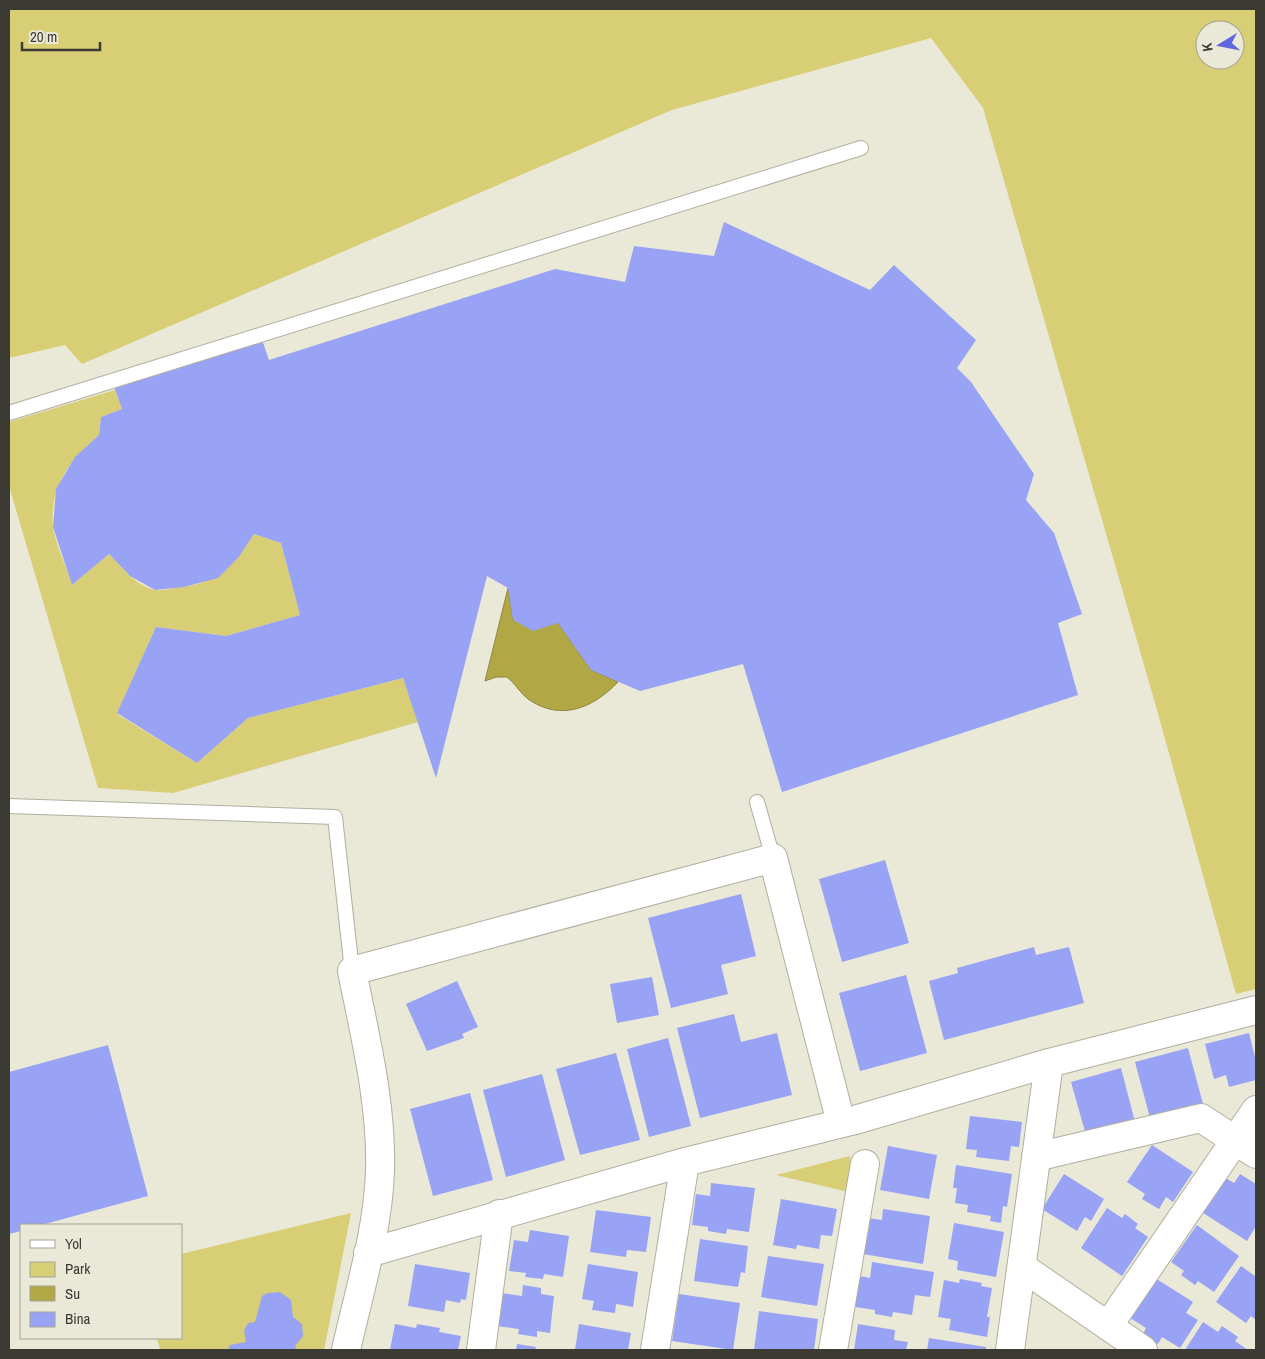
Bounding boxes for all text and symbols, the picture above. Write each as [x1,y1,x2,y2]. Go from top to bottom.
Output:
scale bar [22,20,100,52]
north arrow [1195,20,1245,70]
text: 20 m [30,26,57,47]
text: K [1197,41,1217,53]
legend [20,1224,182,1339]
text: Yol [65,1233,82,1254]
text: Park [65,1258,91,1279]
text: Su [65,1283,80,1304]
text: Bina [65,1308,90,1329]

